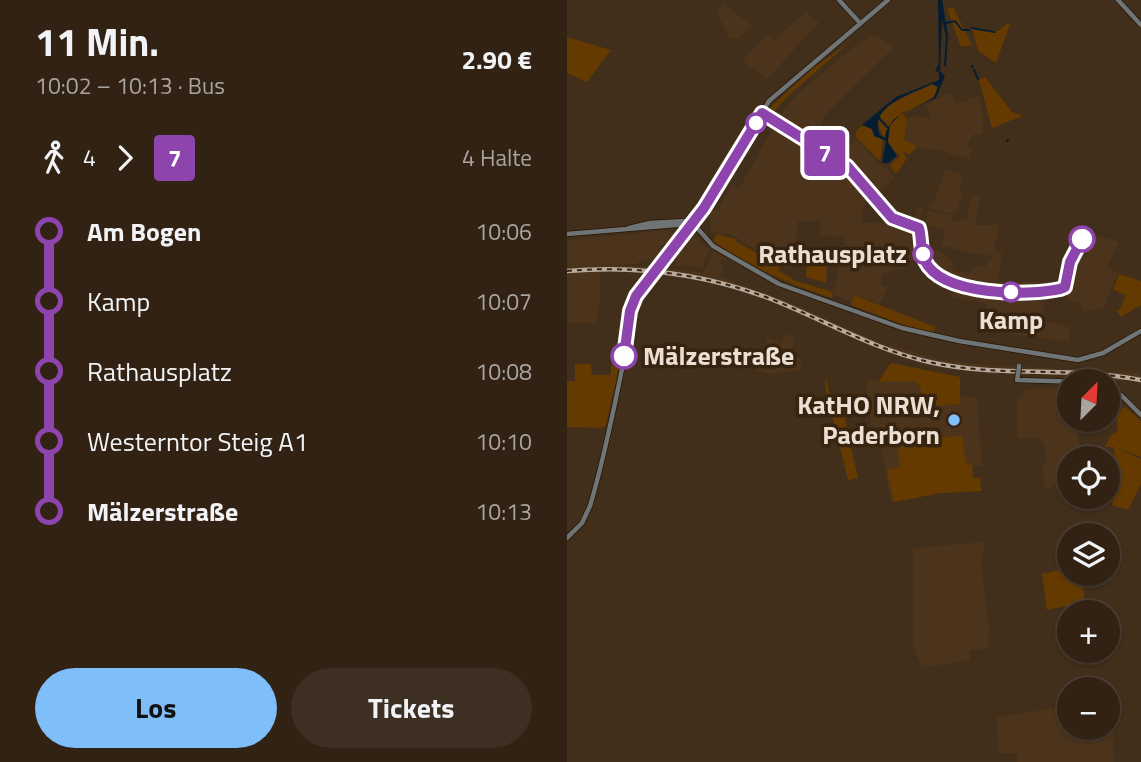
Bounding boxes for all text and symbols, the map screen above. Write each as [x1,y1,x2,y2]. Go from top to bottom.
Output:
text: 11 Min. [35,13,159,71]
text: 2.90 € [461,40,532,79]
text: 10:02 – 10:13 · Bus [35,68,225,103]
unlabelled marker [746,113,766,133]
line badge: 7 [802,130,848,176]
text: 7 [818,135,832,171]
icon: walk [35,139,73,177]
icon: forward [106,139,144,177]
text: 4 [83,140,96,175]
text: 7 [168,140,181,176]
text: 4 Halte [462,140,532,175]
text: Am Bogen [87,212,201,251]
text: 10:06 [475,214,532,249]
unlabelled marker [1069,226,1095,252]
place label: Rathausplatz [758,234,907,273]
marker: Rathausplatz [913,244,933,264]
text: Kamp [87,282,150,321]
marker: Kamp [1001,282,1021,302]
text: 10:07 [475,284,532,319]
place label: Kamp [979,300,1043,339]
place label: Mälzerstraße [643,336,794,375]
marker: Mälzerstraße [611,343,637,369]
text: Rathausplatz [87,352,232,391]
text: 10:08 [475,354,532,389]
north arrow [1057,369,1120,432]
map controls [1057,369,1120,740]
place label: KatHO NRW, Paderborn [797,385,940,454]
marker: KatHO NRW, Paderborn [946,412,962,428]
text: Westerntor Steig A1 [87,422,308,461]
text: 10:10 [475,424,532,459]
button: locate [1057,446,1120,509]
text: Mälzerstraße [87,492,238,531]
text: 10:13 [475,494,532,529]
button: layers [1057,523,1120,586]
button: + [1057,600,1120,663]
button: Los [35,668,277,748]
button: Tickets [291,668,532,748]
button: − [1057,677,1120,740]

